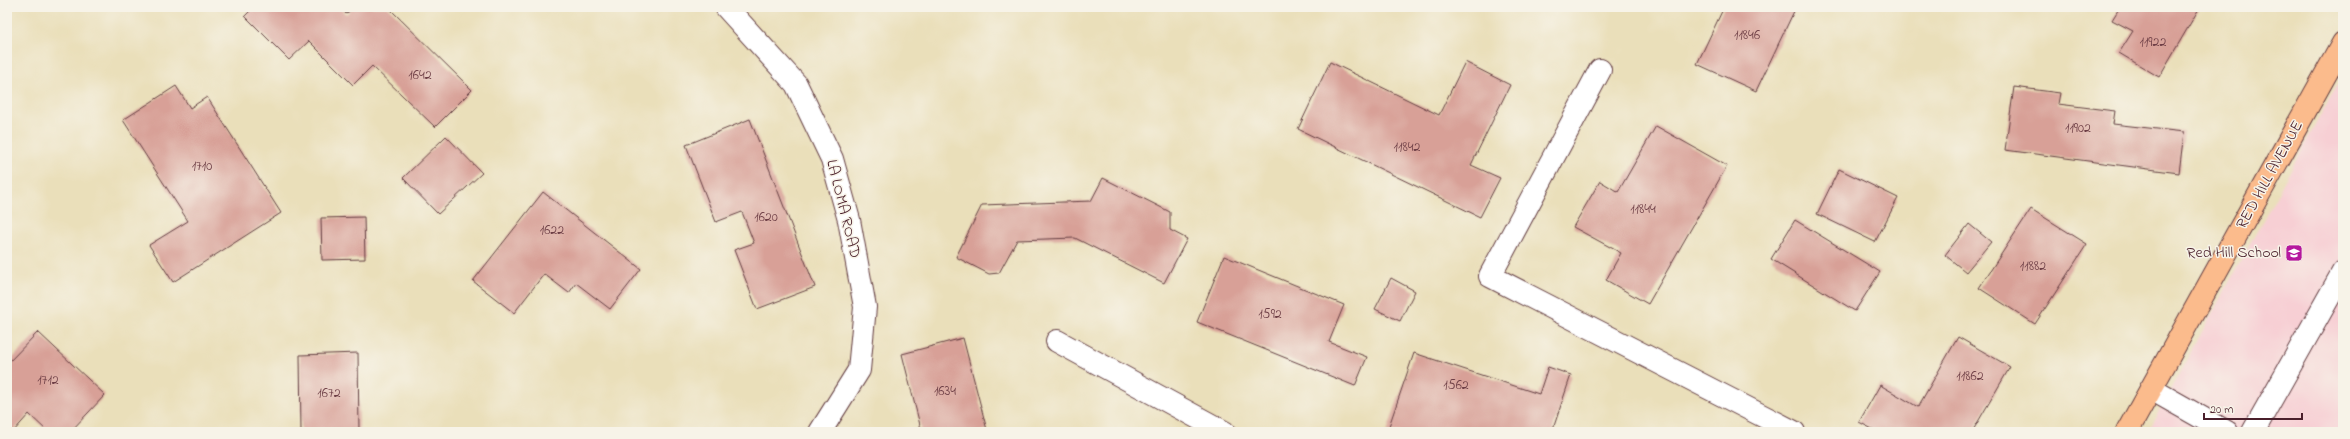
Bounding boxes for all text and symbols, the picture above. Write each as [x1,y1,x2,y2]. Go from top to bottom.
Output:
house number: 11846 [1734,25,1760,46]
house number: 11922 [2139,32,2167,53]
house number: 1642 [408,65,432,86]
street label: RED HILL AVENUE [2230,116,2310,234]
house number: 11902 [2065,118,2091,139]
house number: 11842 [1394,137,1420,158]
house number: 1710 [192,156,212,177]
street label: LA LOMA ROAD [819,157,867,261]
house number: 11844 [1630,199,1656,220]
house number: 1620 [754,207,778,228]
house number: 1622 [540,220,564,241]
place label: Red Hill School [2187,241,2281,265]
school or university icon: Red Hill School [2284,243,2304,263]
house number: 11882 [2020,256,2046,277]
house number: 1592 [1258,304,1282,325]
house number: 11862 [1956,366,1984,387]
house number: 1712 [37,370,59,391]
house number: 1562 [1443,375,1469,396]
house number: 1634 [934,381,956,402]
house number: 1672 [317,383,341,404]
scale bar [2204,395,2302,421]
text: 20 m [2210,401,2233,419]

